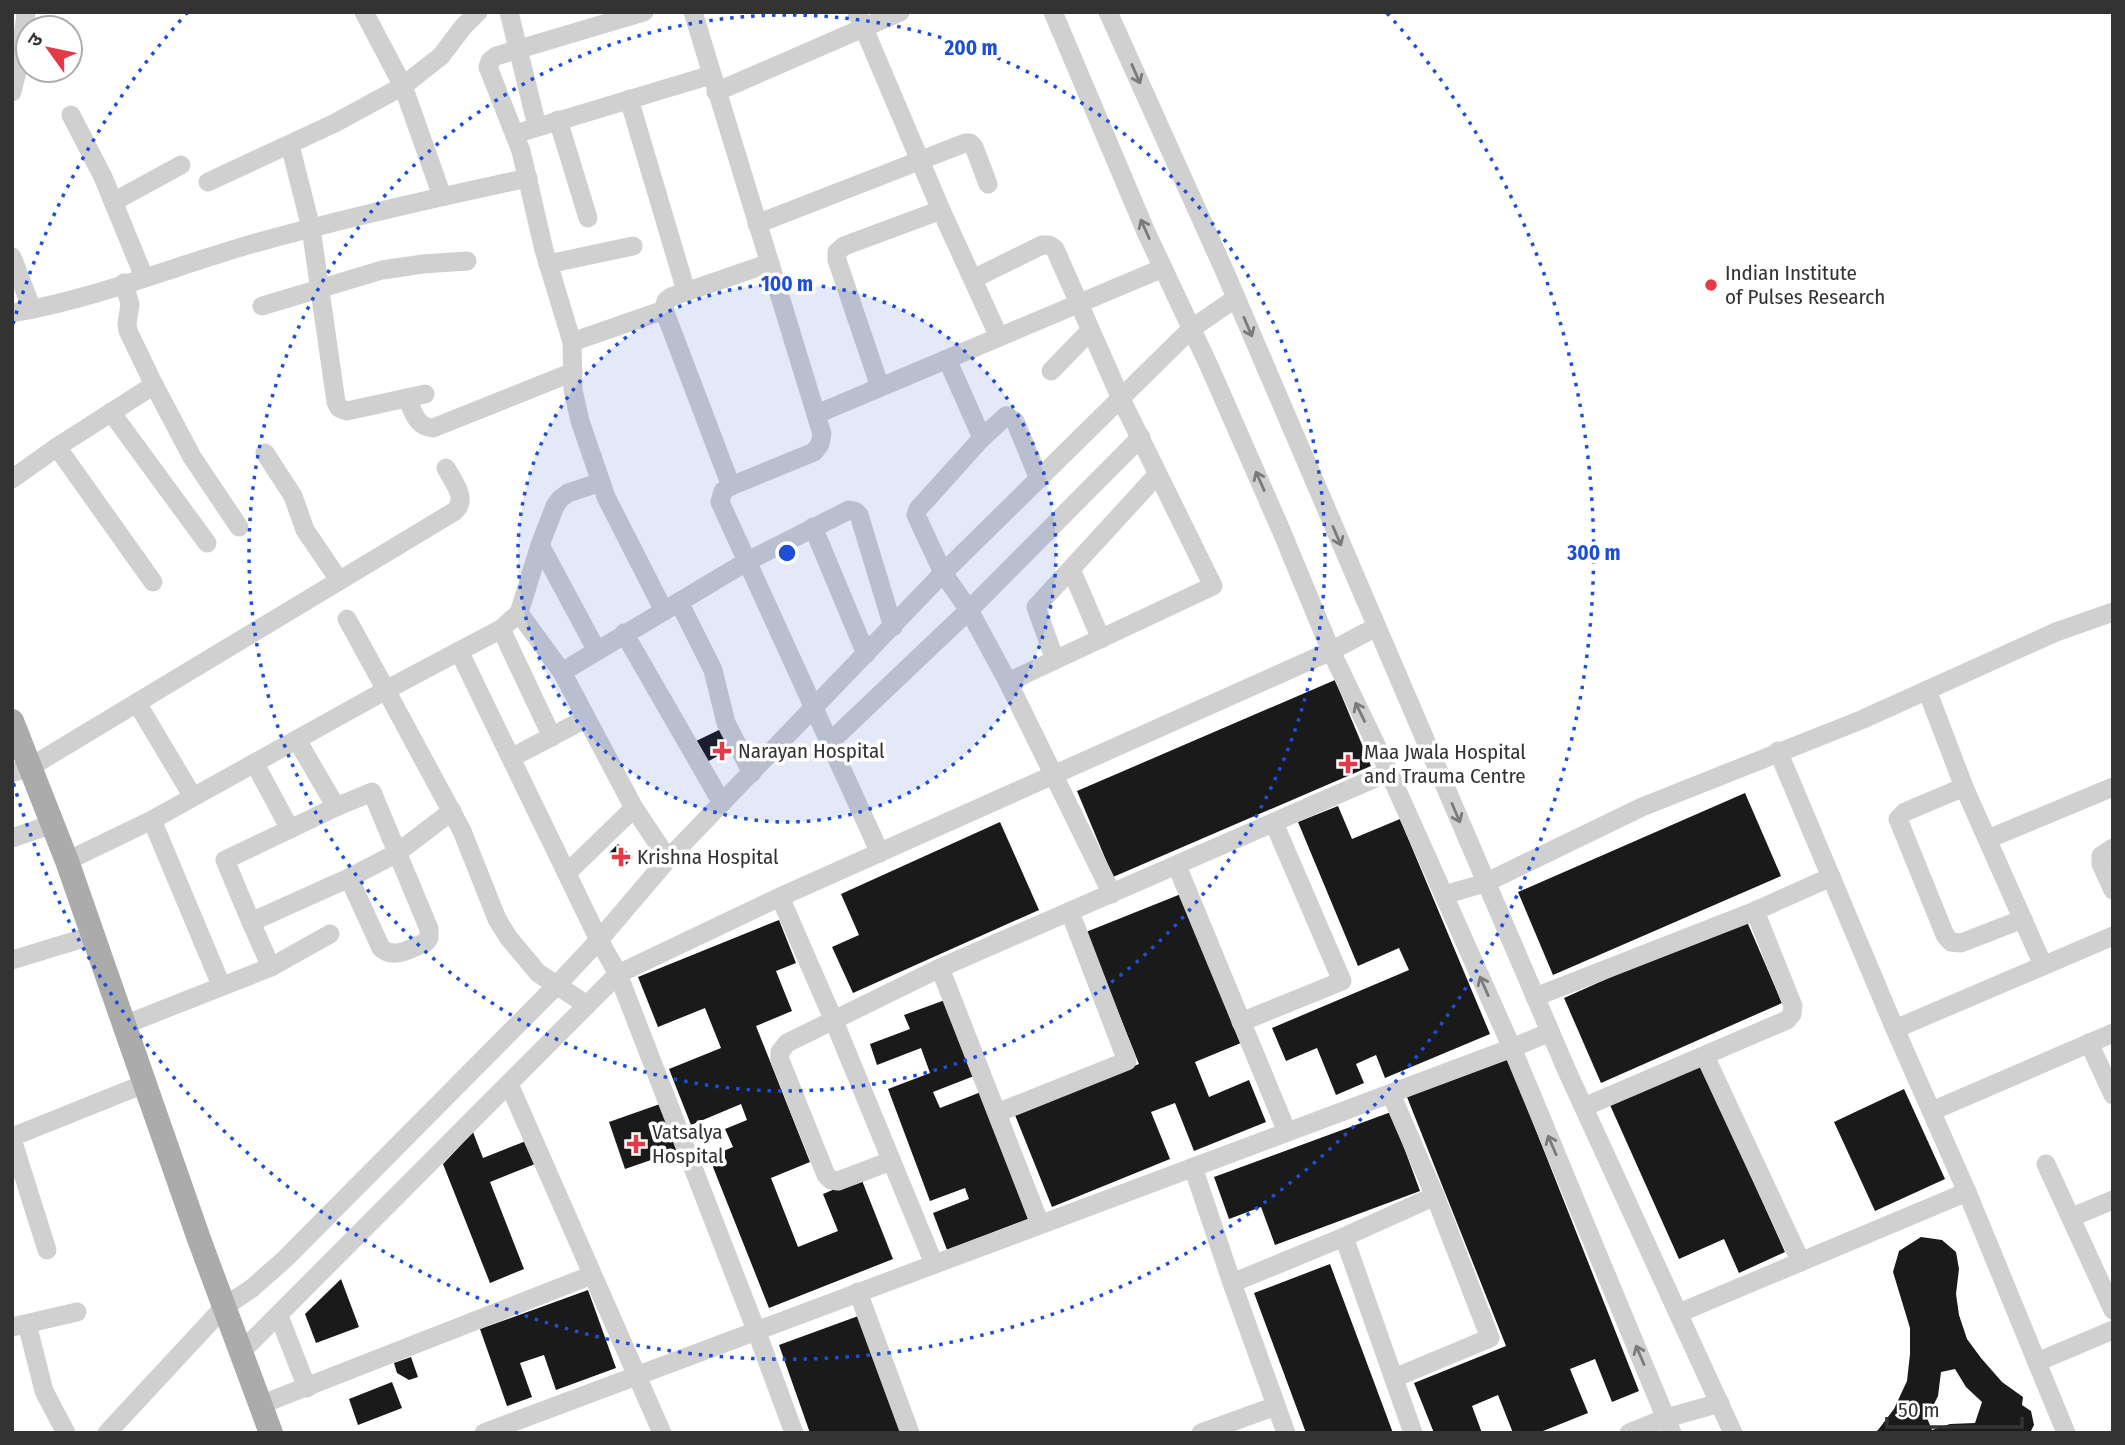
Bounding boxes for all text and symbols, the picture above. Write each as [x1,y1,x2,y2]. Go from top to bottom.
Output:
north arrow [14,14,84,84]
text: उ [22,28,48,51]
text: 200 m [943,35,998,61]
one-way arrow [1130,63,1143,85]
one-way arrow [1138,219,1151,240]
place label: Indian Institute of Pulses Research [1725,260,1885,310]
text: 100 m [761,271,813,297]
marker: Indian Institute of Pulses Research [1703,277,1719,293]
one-way arrow [1242,316,1255,338]
one-way arrow [1253,470,1266,492]
one-way arrow [1332,525,1345,547]
text: 300 m [1566,540,1621,566]
centre of rings [775,541,799,565]
one-way arrow [1353,702,1367,723]
place label: Narayan Hospital [738,738,885,764]
place label: Maa Jwala Hospital and Trauma Centre [1364,739,1526,789]
marker: Narayan Hospital [712,741,732,761]
marker: Maa Jwala Hospital and Trauma Centre [1338,754,1358,774]
one-way arrow [1450,802,1463,824]
place label: Krishna Hospital [637,844,779,870]
marker: Krishna Hospital [611,847,631,867]
one-way arrow [1477,976,1490,997]
place label: Vatsalya Hospital [652,1119,724,1169]
marker: Vatsalya Hospital [626,1134,646,1154]
one-way arrow [1545,1135,1558,1157]
one-way arrow [1632,1345,1645,1367]
scale bar [1887,1386,2022,1430]
text: 50 m [1898,1397,1940,1423]

